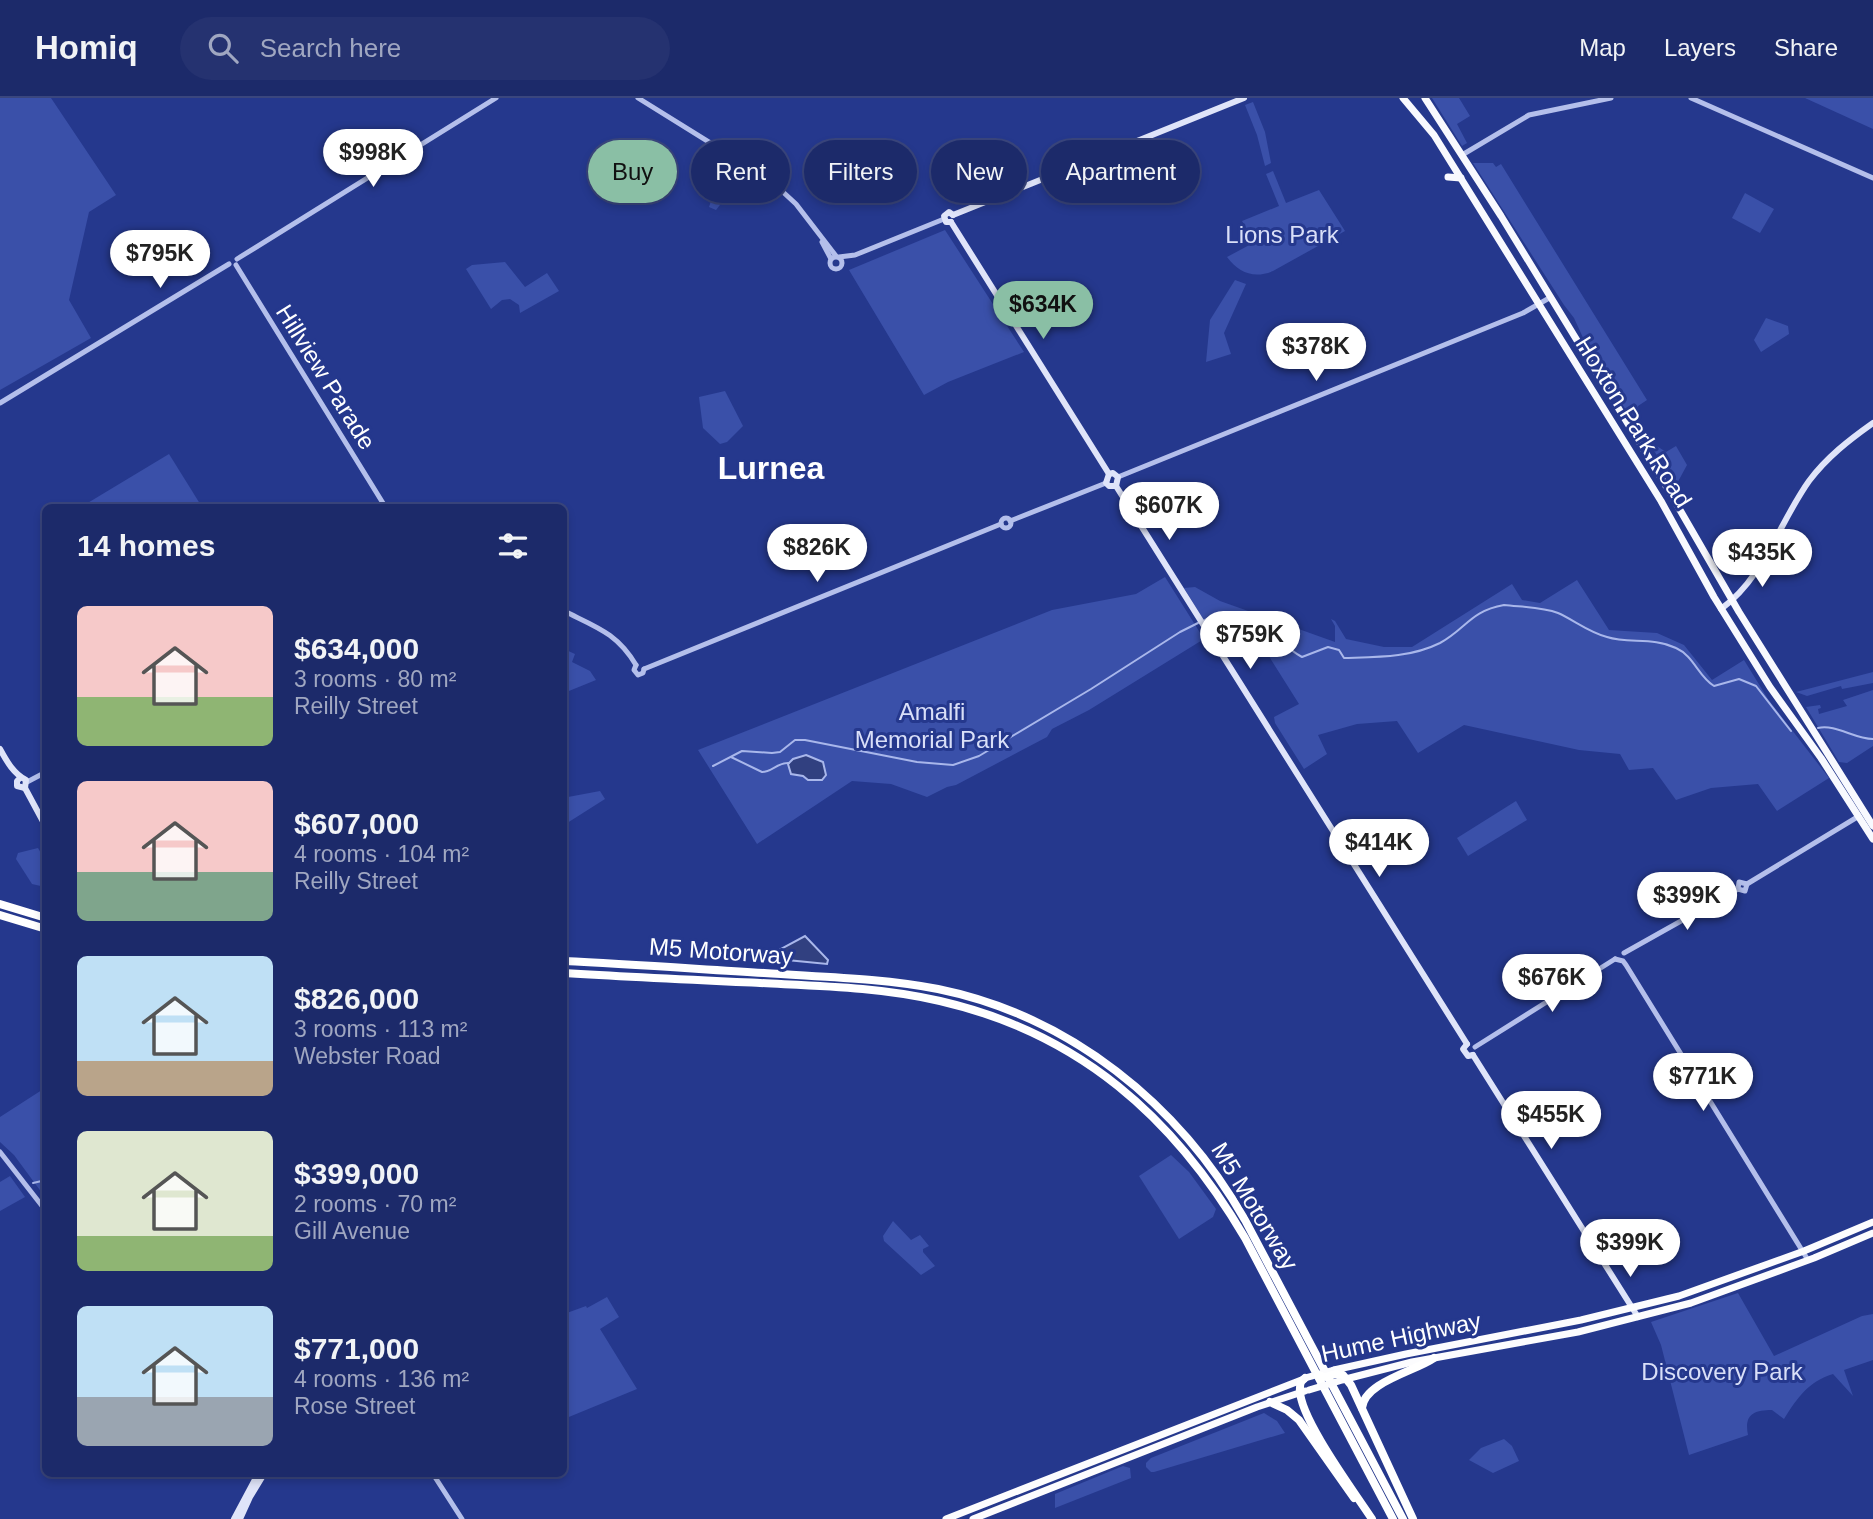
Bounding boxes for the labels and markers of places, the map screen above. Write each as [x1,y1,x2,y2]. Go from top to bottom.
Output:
pin: $998K [324,130,422,189]
pin: $795K [111,230,209,290]
pin: $634K [994,282,1092,341]
pin: $378K [1267,324,1365,383]
pin: $607K [1120,482,1218,542]
pin: $826K [768,524,866,584]
pin: $435K [1713,530,1811,589]
pin: $759K [1201,612,1299,671]
pin: $414K [1330,820,1428,879]
pin: $399K [1638,872,1736,932]
pin: $676K [1503,954,1601,1014]
pin: $771K [1654,1054,1752,1113]
pin: $455K [1502,1091,1600,1151]
pin: $399K [1581,1220,1679,1279]

